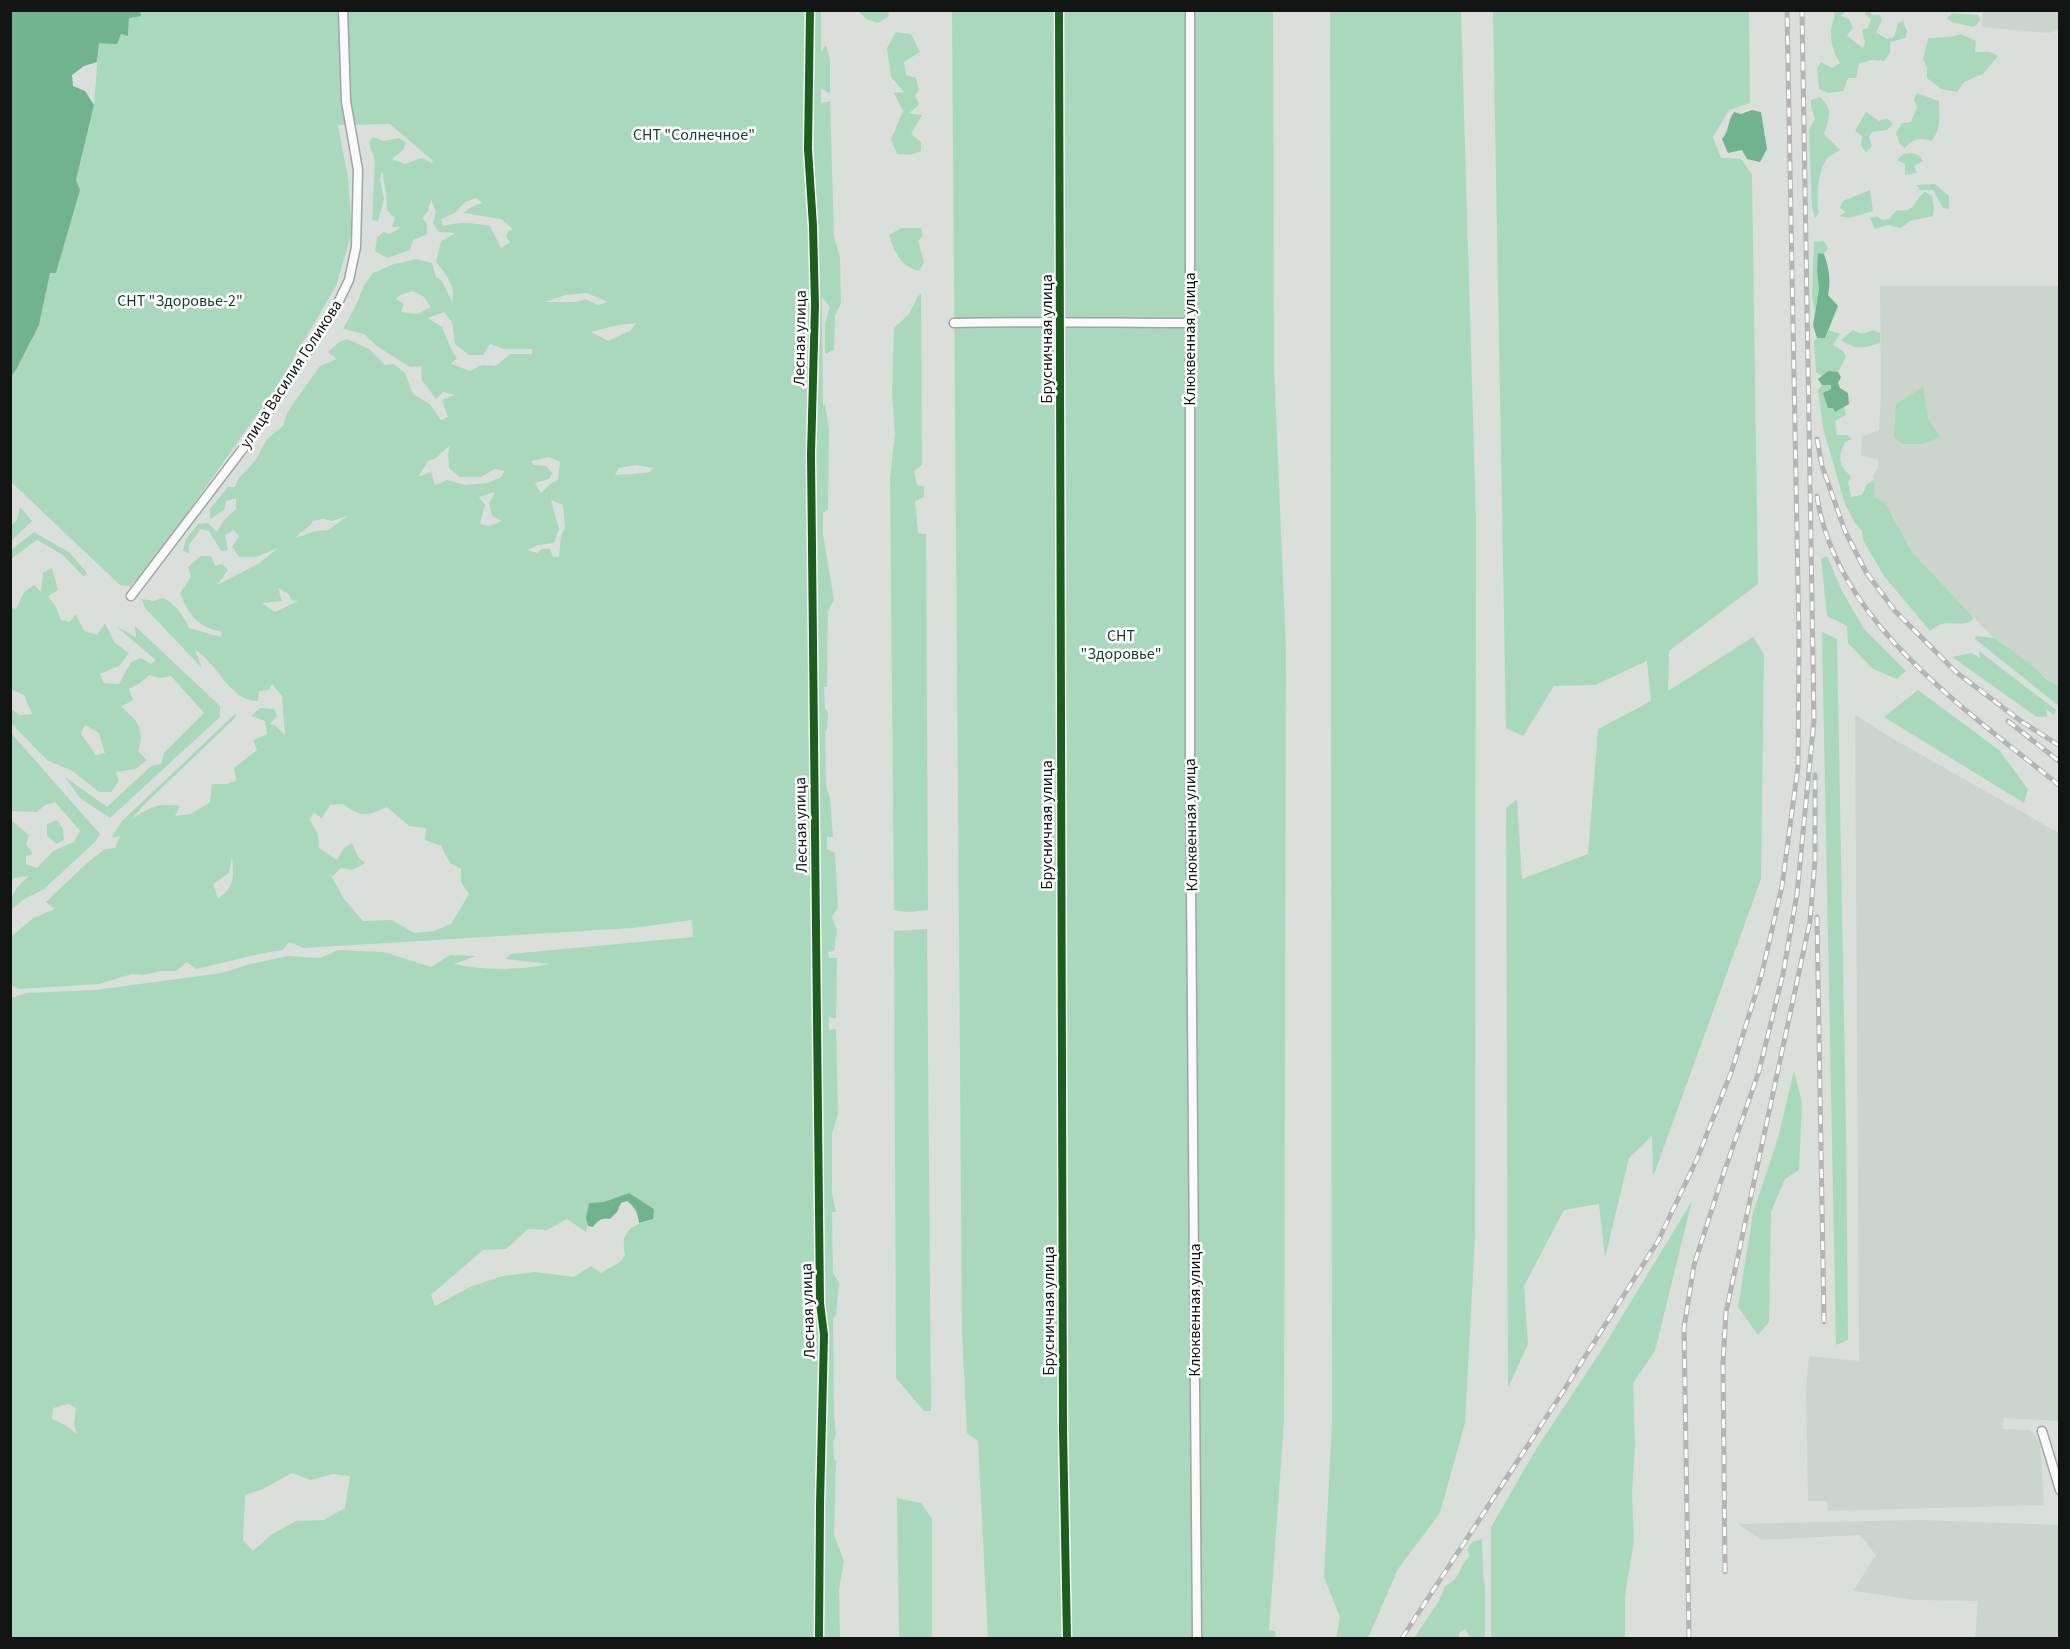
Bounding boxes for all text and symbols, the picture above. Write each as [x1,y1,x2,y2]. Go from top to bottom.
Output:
park label: СНТ "Солнечное" [633,124,755,146]
street label: Клюквенная улица [1179,272,1201,406]
street label: Брусничная улица [1036,274,1058,404]
park label: СНТ "Здоровье-2" [117,290,243,312]
street label: Лесная улица [788,290,812,386]
street label: улица Василия Голикова [235,295,347,453]
park label: СНТ "Здоровье" [1080,625,1162,665]
street label: Клюквенная улица [1179,758,1203,892]
street label: Брусничная улица [1036,760,1058,890]
street label: Лесная улица [789,777,813,873]
street label: Клюквенная улица [1184,1243,1206,1377]
street label: Брусничная улица [1038,1246,1060,1376]
street label: Лесная улица [795,1263,821,1359]

